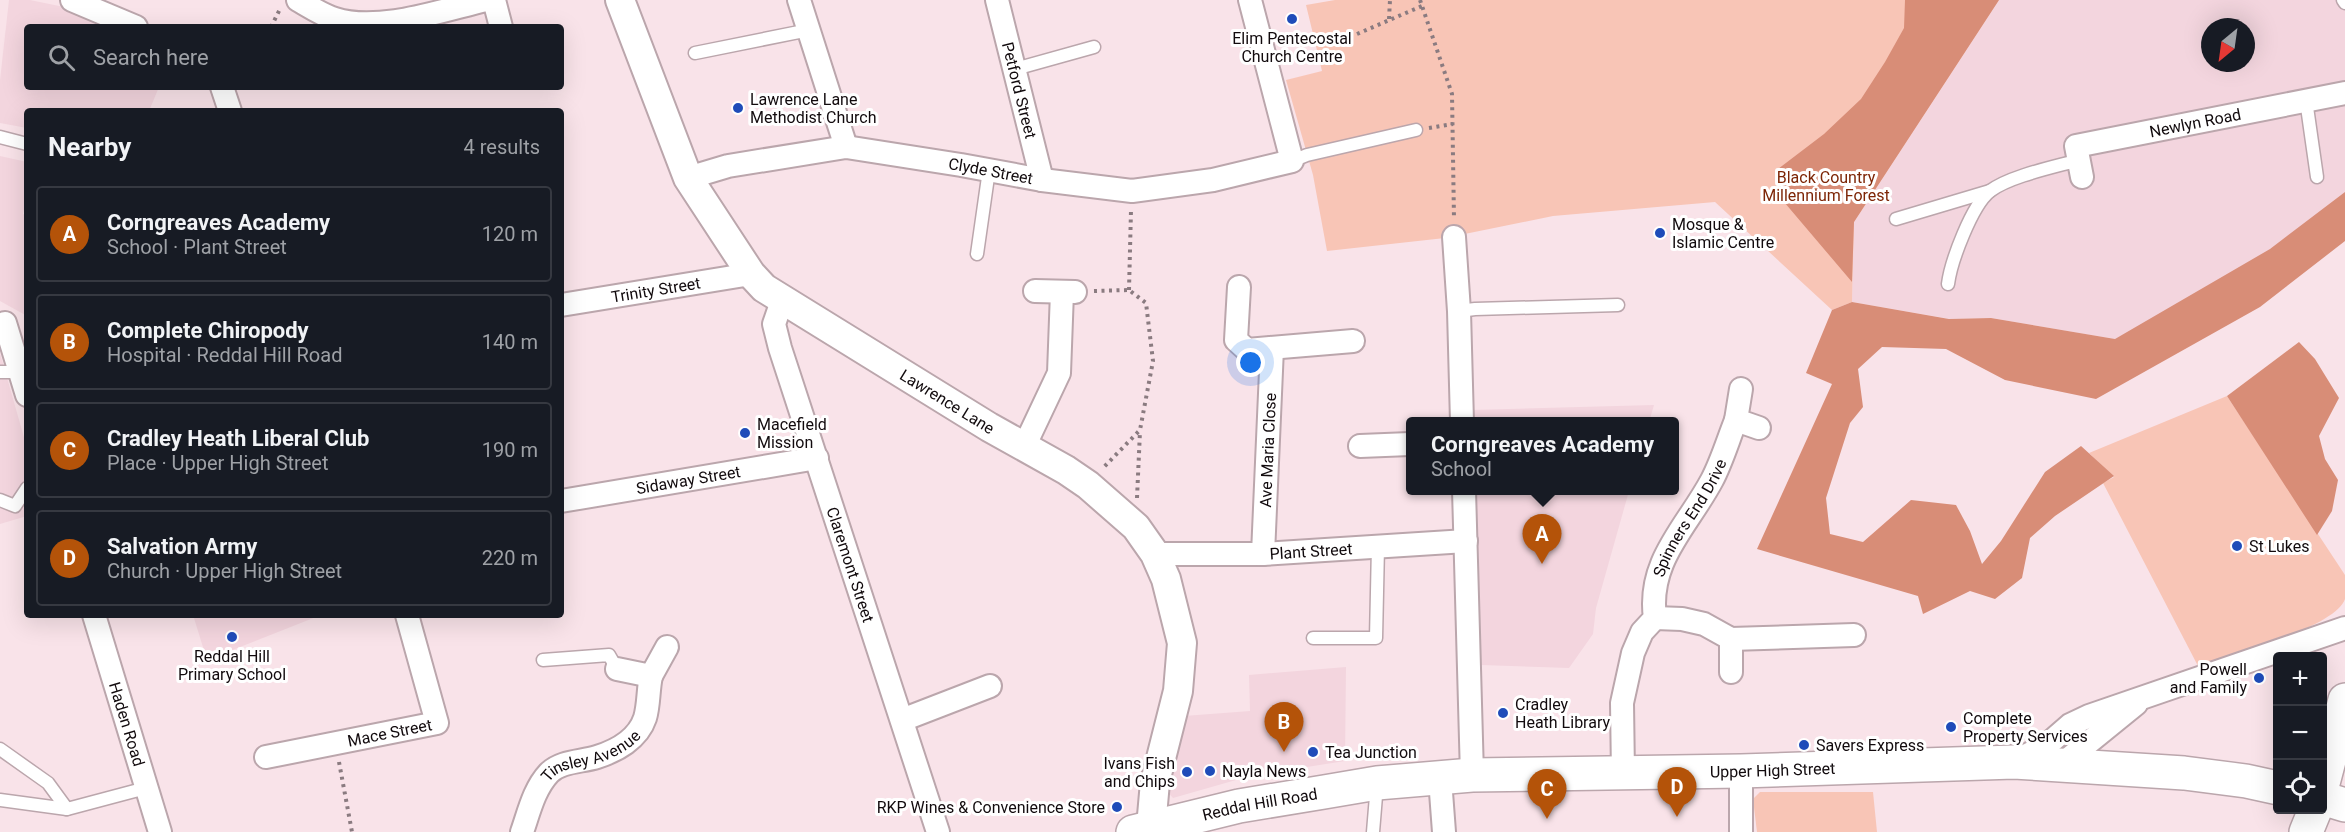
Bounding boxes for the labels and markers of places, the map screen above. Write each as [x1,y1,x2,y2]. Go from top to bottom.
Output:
marker: Elim Pentecostal Church Centre [1285,12,1299,26]
place label: Elim Pentecostal Church Centre [1232,29,1352,66]
place label: Lawrence Lane Methodist Church [750,90,877,127]
marker: Lawrence Lane Methodist Church [731,101,745,115]
place label: Mosque & Islamic Centre [1672,215,1774,252]
marker: Mosque & Islamic Centre [1653,226,1667,240]
place label: Macefield Mission [757,415,827,452]
marker: Macefield Mission [738,426,752,440]
pin: A [1522,514,1562,564]
place label: St Lukes [2249,537,2310,556]
marker: St Lukes [2230,539,2244,553]
marker: Reddal Hill Primary School [225,630,239,644]
place label: Reddal Hill Primary School [178,647,286,684]
place label: Powell and Family [2170,660,2247,697]
marker: Powell and Family [2252,671,2266,685]
place label: Cradley Heath Library [1515,695,1610,732]
pin: B [1264,702,1304,752]
marker: Cradley Heath Library [1496,706,1510,720]
place label: Complete Property Services [1963,709,2088,746]
marker: Complete Property Services [1944,720,1958,734]
place label: Savers Express [1816,736,1924,755]
marker: Savers Express [1797,738,1811,752]
place label: Tea Junction [1325,743,1417,762]
marker: Tea Junction [1306,745,1320,759]
place label: Ivans Fish and Chips [1103,754,1175,791]
place label: Nayla News [1222,762,1306,781]
marker: Nayla News [1203,764,1217,778]
marker: Ivans Fish and Chips [1180,765,1194,779]
pin: D [1658,768,1696,817]
pin: C [1528,770,1566,819]
place label: RKP Wines & Convenience Store [877,798,1105,817]
marker: RKP Wines & Convenience Store [1110,800,1124,814]

